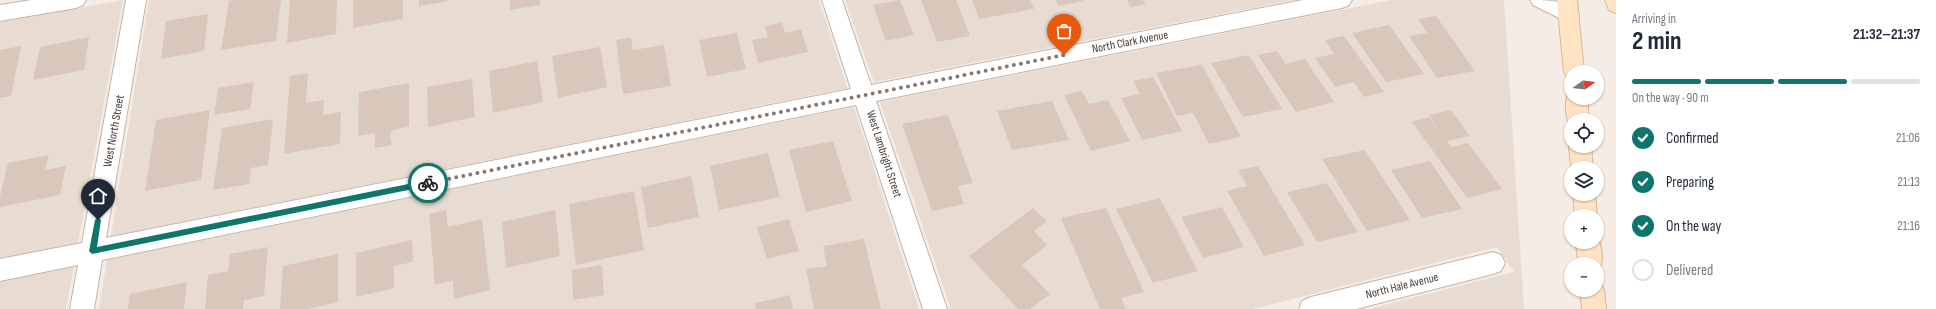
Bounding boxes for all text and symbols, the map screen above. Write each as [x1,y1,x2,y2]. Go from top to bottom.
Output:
text: Arriving in [1632,11,1676,27]
pin [1047,14,1081,55]
icon: bag [1053,20,1075,42]
text: 21:32–21:37 [1853,25,1920,44]
text: 2 min [1632,26,1682,57]
street label: North Clark Avenue [1091,27,1170,57]
north arrow [1564,65,1604,105]
map controls [1564,65,1604,297]
text: On the way · 90 m [1632,90,1709,106]
street label: West North Street [100,93,128,168]
street label: West Lambright Street [863,109,905,200]
button: locate [1564,113,1604,153]
icon: check [1632,127,1654,149]
text: Confirmed [1666,129,1719,148]
text: 21:06 [1896,130,1920,146]
button: layers [1564,161,1604,201]
courier [408,163,448,203]
icon: check [1632,171,1654,193]
icon: bike [417,172,439,194]
text: Preparing [1666,173,1714,192]
text: 21:13 [1898,174,1920,190]
pin [81,179,115,220]
icon: home [87,185,109,207]
button: + [1564,209,1604,249]
icon: check [1632,215,1654,237]
text: On the way [1666,217,1721,236]
text: 21:16 [1897,218,1920,234]
button: − [1564,257,1604,297]
text: Delivered [1666,261,1713,280]
street label: North Hale Avenue [1364,270,1440,302]

